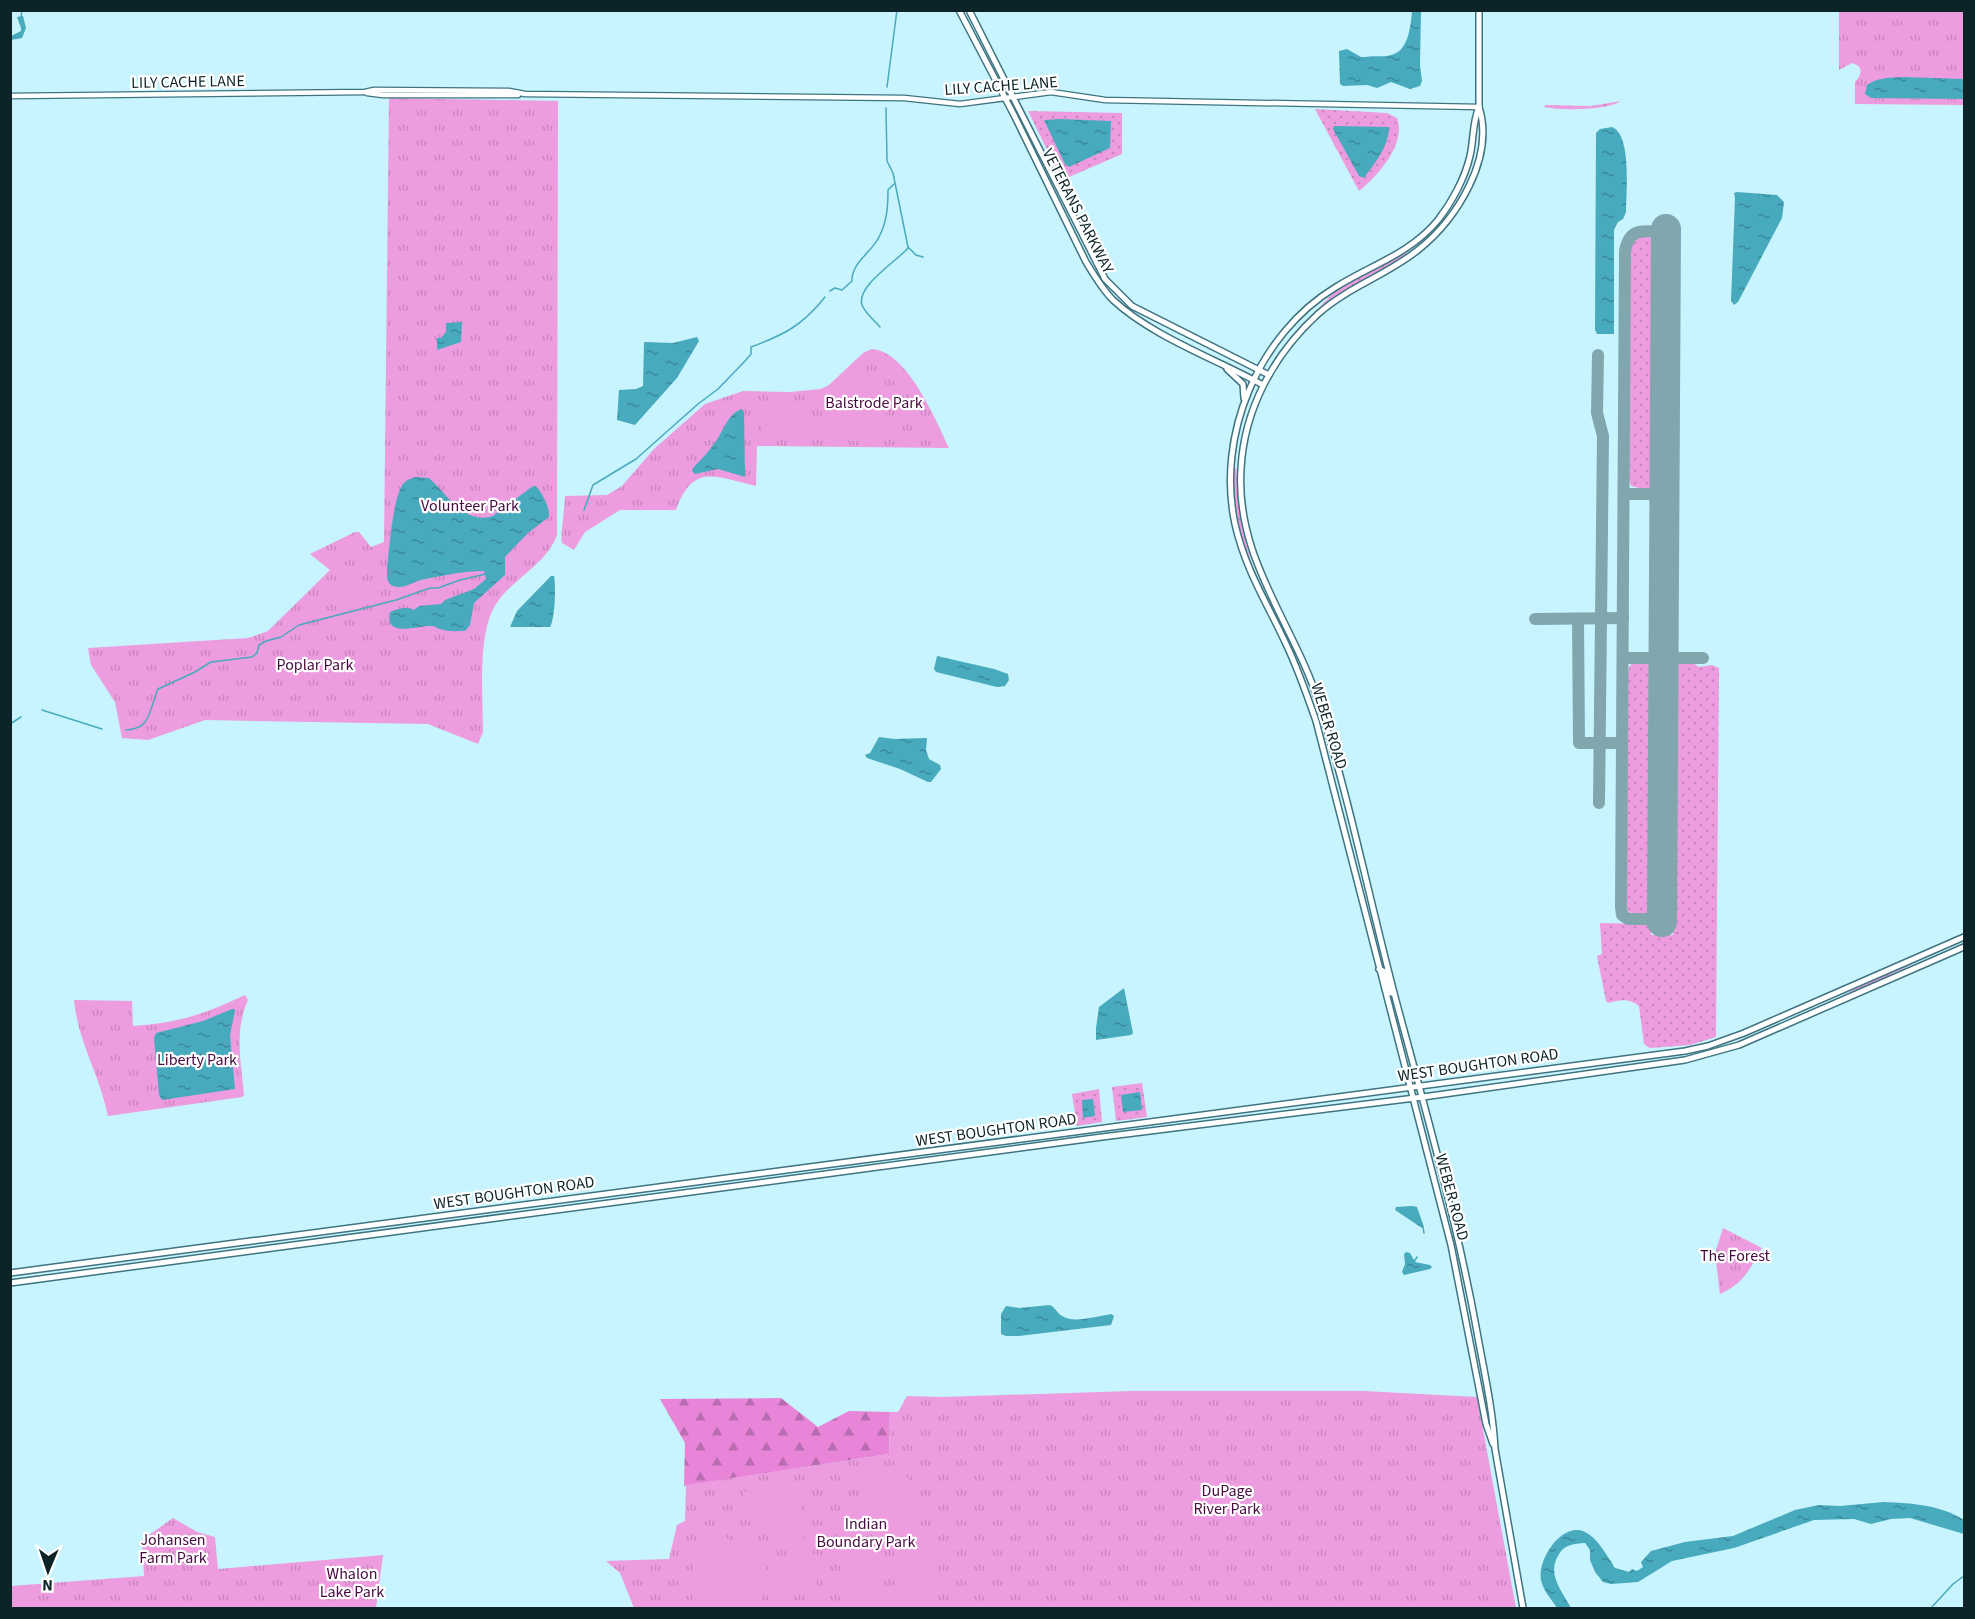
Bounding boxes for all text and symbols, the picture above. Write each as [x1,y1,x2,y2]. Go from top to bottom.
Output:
street label: LILY CACHE LANE [131,70,245,94]
street label: LILY CACHE LANE [944,71,1058,101]
street label: VETERANS PARKWAY [1037,145,1119,278]
park label: Balstrode Park [825,392,923,414]
park label: Volunteer Park [421,495,519,517]
park label: Poplar Park [276,654,354,676]
street label: WEBER ROAD [1305,680,1353,772]
street label: WEST BOUGHTON ROAD [1396,1043,1560,1087]
park label: Liberty Park [157,1049,237,1071]
street label: WEST BOUGHTON ROAD [914,1108,1078,1152]
street label: WEBER ROAD [1430,1151,1474,1243]
street label: WEST BOUGHTON ROAD [432,1171,596,1215]
park label: The Forest [1700,1245,1771,1267]
park label: DuPage River Park [1193,1480,1261,1520]
park label: Indian Boundary Park [816,1513,916,1553]
park label: Johansen Farm Park [139,1529,207,1569]
north arrow [18,1541,78,1601]
park label: Whalon Lake Park [320,1563,384,1603]
text: N [42,1574,53,1596]

